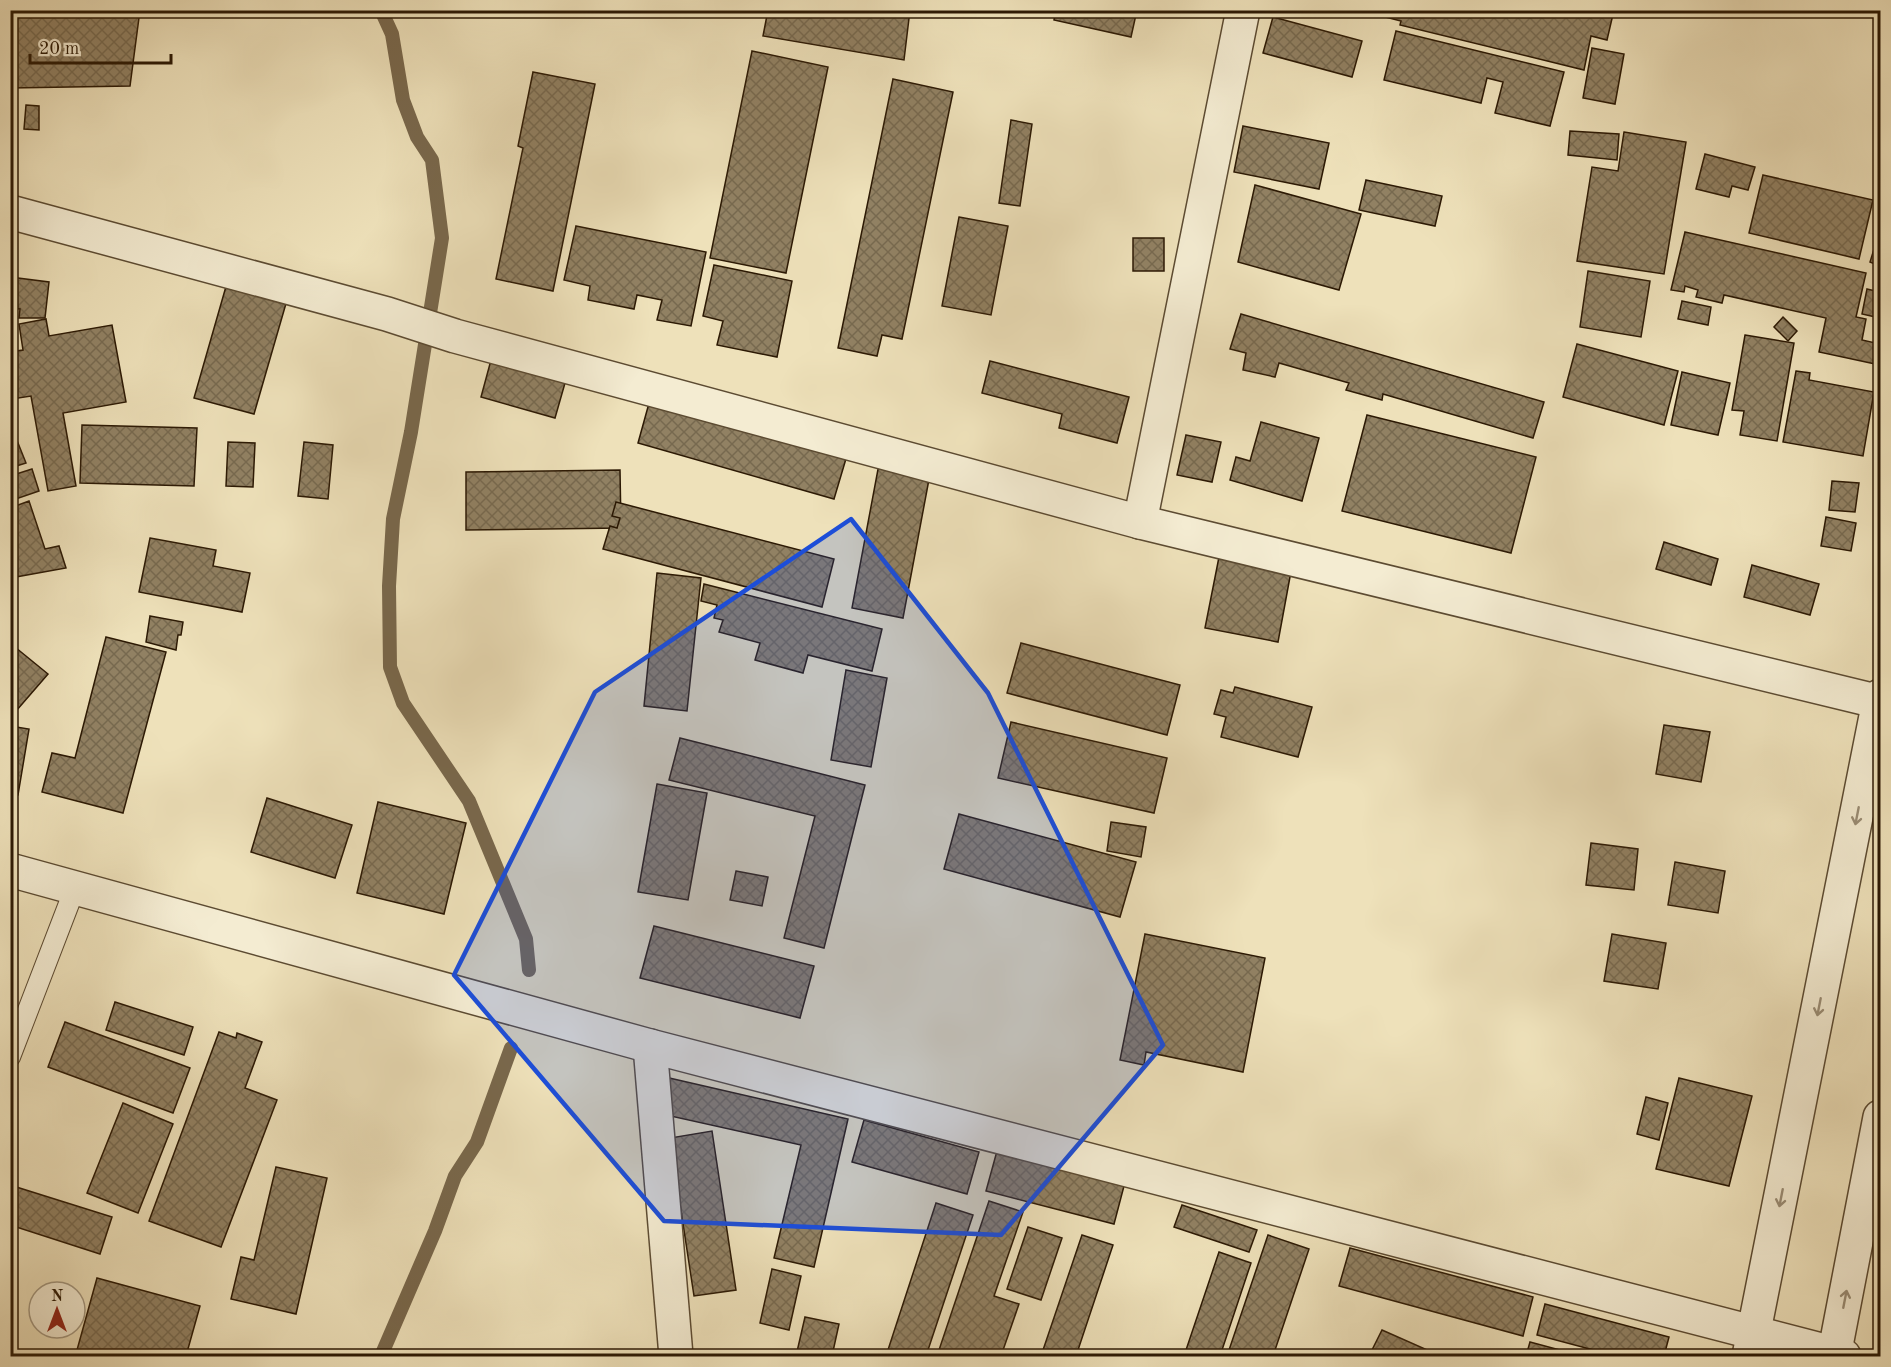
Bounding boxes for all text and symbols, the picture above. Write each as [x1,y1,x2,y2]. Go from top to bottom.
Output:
scale bar [30,27,171,65]
text: 20 m [39,40,79,58]
one-way arrow [1851,805,1862,825]
one-way arrow [1813,996,1824,1016]
one-way arrow [1775,1188,1786,1207]
north arrow [27,1280,87,1340]
text: N [51,1289,64,1305]
one-way arrow [1840,1290,1851,1309]

